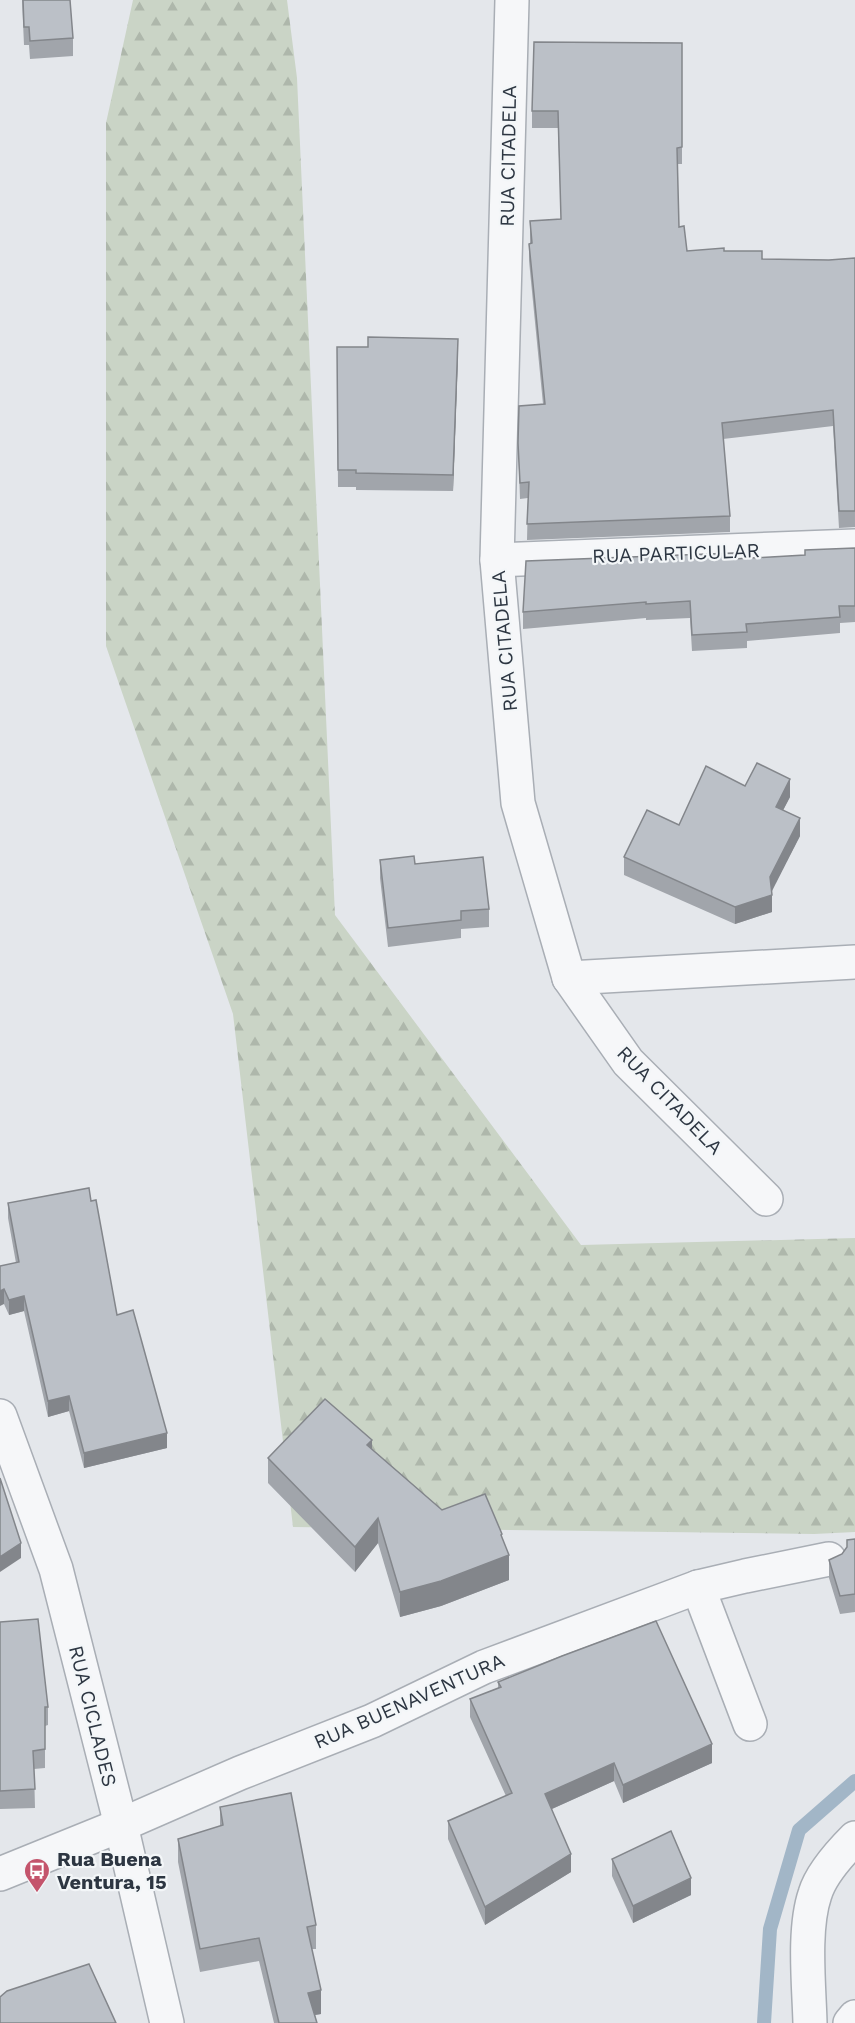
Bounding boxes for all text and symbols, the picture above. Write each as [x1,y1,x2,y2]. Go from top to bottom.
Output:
street label: RUA CITADELA [495,85,521,227]
street label: RUA PARTICULAR [592,538,760,568]
street label: RUA CITADELA [486,569,522,713]
street label: RUA CITADELA [612,1041,728,1159]
street label: RUA CICLADES [64,1643,122,1789]
street label: RUA BUENAVENTURA [310,1648,508,1754]
place label: Rua Buena Ventura, 15 [57,1847,167,1894]
bus stop icon: Rua Buena Ventura, 15 [22,1856,52,1894]

